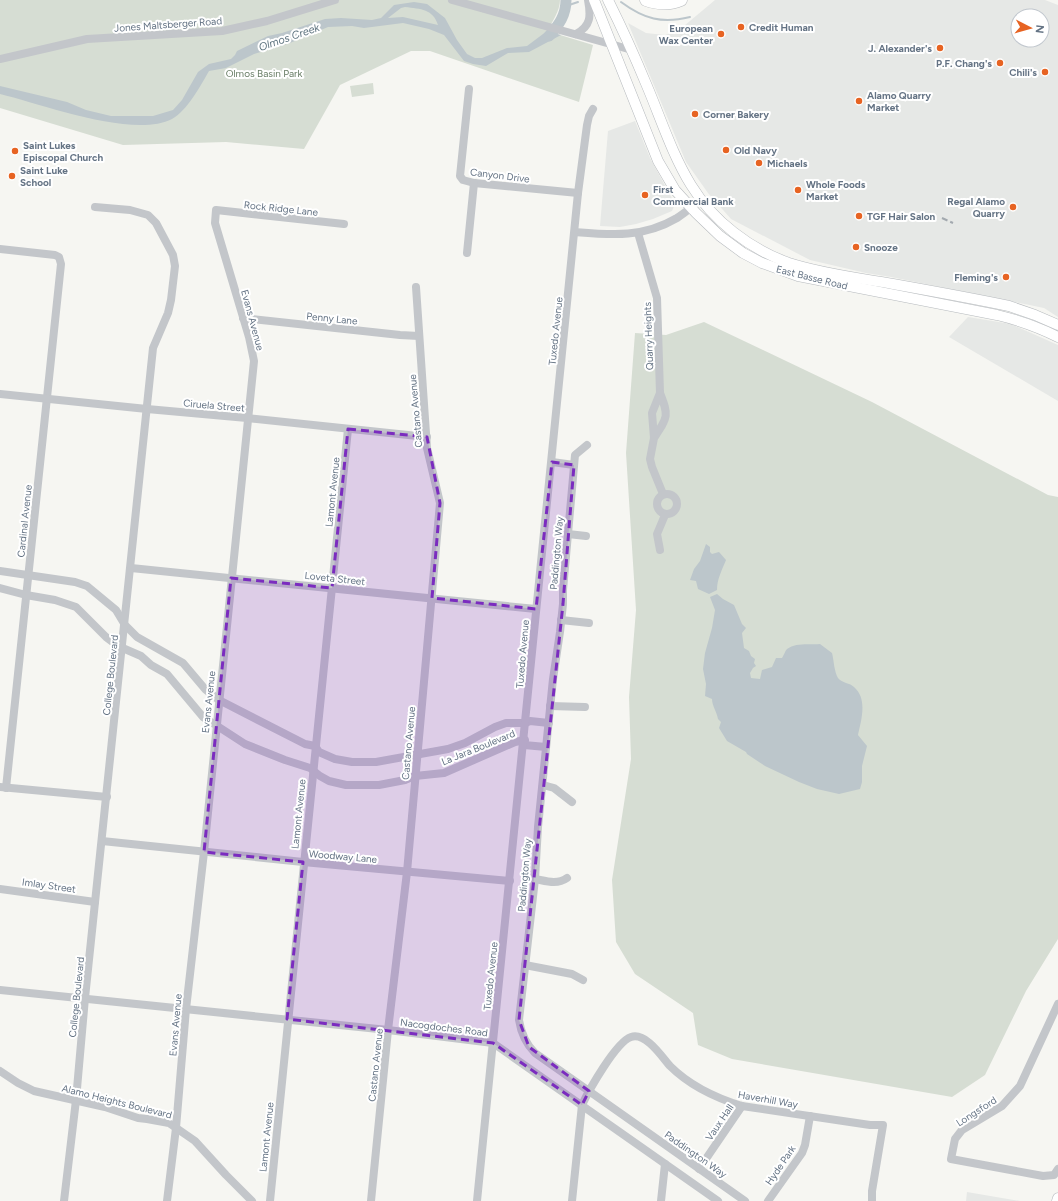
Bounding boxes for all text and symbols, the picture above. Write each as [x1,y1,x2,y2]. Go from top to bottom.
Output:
north arrow [1010,8,1050,48]
street label: Jones Maltsberger Road [114,14,223,35]
water label: Olmos Creek [257,21,322,54]
place label: Credit Human [749,21,814,34]
place label: European Wax Center [659,22,713,47]
marker: Credit Human [736,22,746,32]
text: N [1033,24,1046,34]
marker: European Wax Center [716,29,726,39]
place label: J. Alexander's [868,42,932,55]
marker: J. Alexander's [935,43,945,53]
place label: P.F. Chang's [936,57,992,70]
marker: P.F. Chang's [995,58,1005,68]
place label: Chili's [1009,66,1037,79]
park label: Olmos Basin Park [226,67,302,80]
marker: Chili's [1040,67,1050,77]
place label: Alamo Quarry Market [867,89,931,114]
marker: Alamo Quarry Market [854,96,864,106]
place label: Corner Bakery [703,108,769,121]
marker: Corner Bakery [690,109,700,119]
place label: Saint Lukes Episcopal Church [23,139,104,164]
place label: Old Navy [734,144,777,157]
marker: Old Navy [721,145,731,155]
marker: Saint Lukes Episcopal Church [10,146,20,156]
place label: Michaels [767,157,808,170]
marker: Michaels [754,158,764,168]
place label: Saint Luke School [20,164,68,189]
street label: Canyon Drive [469,165,531,186]
marker: Saint Luke School [7,171,17,181]
place label: Whole Foods Market [806,178,866,203]
place label: First Commercial Bank [653,183,734,208]
marker: Whole Foods Market [793,185,803,195]
marker: First Commercial Bank [640,190,650,200]
place label: Regal Alamo Quarry [947,195,1005,220]
street label: Rock Ridge Lane [243,198,319,219]
marker: Regal Alamo Quarry [1008,202,1018,212]
place label: TGF Hair Salon [867,210,935,223]
marker: TGF Hair Salon [854,211,864,221]
place label: Snooze [864,241,898,254]
marker: Snooze [851,242,861,252]
street label: East Basse Road [775,262,849,293]
place label: Fleming's [954,271,998,284]
marker: Fleming's [1001,272,1011,282]
street label: Evans Avenue [238,288,267,353]
street label: Tuxedo Avenue [545,296,566,366]
street label: Quarry Heights [641,301,656,370]
street label: Penny Lane [306,309,359,328]
street label: Castano Avenue [406,373,425,448]
street label: Ciruela Street [183,396,245,415]
street label: Lamont Avenue [322,456,343,528]
street label: Cardinal Avenue [14,484,35,558]
street label: Paddington Way [547,515,566,590]
street label: Loveta Street [304,569,366,588]
street label: Tuxedo Avenue [513,619,532,689]
street label: College Boulevard [100,634,121,716]
street label: Evans Avenue [199,670,218,734]
street label: Castano Avenue [399,705,418,780]
street label: La Jara Boulevard [439,727,517,768]
street label: Lamont Avenue [288,778,309,850]
street label: Paddington Way [515,837,534,912]
street label: Woodway Lane [308,847,378,866]
street label: Imlay Street [21,875,77,896]
street label: Tuxedo Avenue [480,941,501,1011]
street label: College Boulevard [66,956,87,1038]
street label: Evans Avenue [166,993,185,1057]
street label: Nacogdoches Road [399,1016,489,1039]
street label: Castano Avenue [365,1027,386,1102]
street label: Alamo Heights Boulevard [61,1082,173,1121]
street label: Haverhill Way [737,1088,800,1111]
street label: Longsford [954,1093,999,1129]
street label: Lamont Avenue [256,1101,277,1173]
street label: Vaux Hall [702,1101,736,1143]
street label: Paddington Way [662,1128,730,1181]
street label: Hyde Park [762,1143,799,1188]

